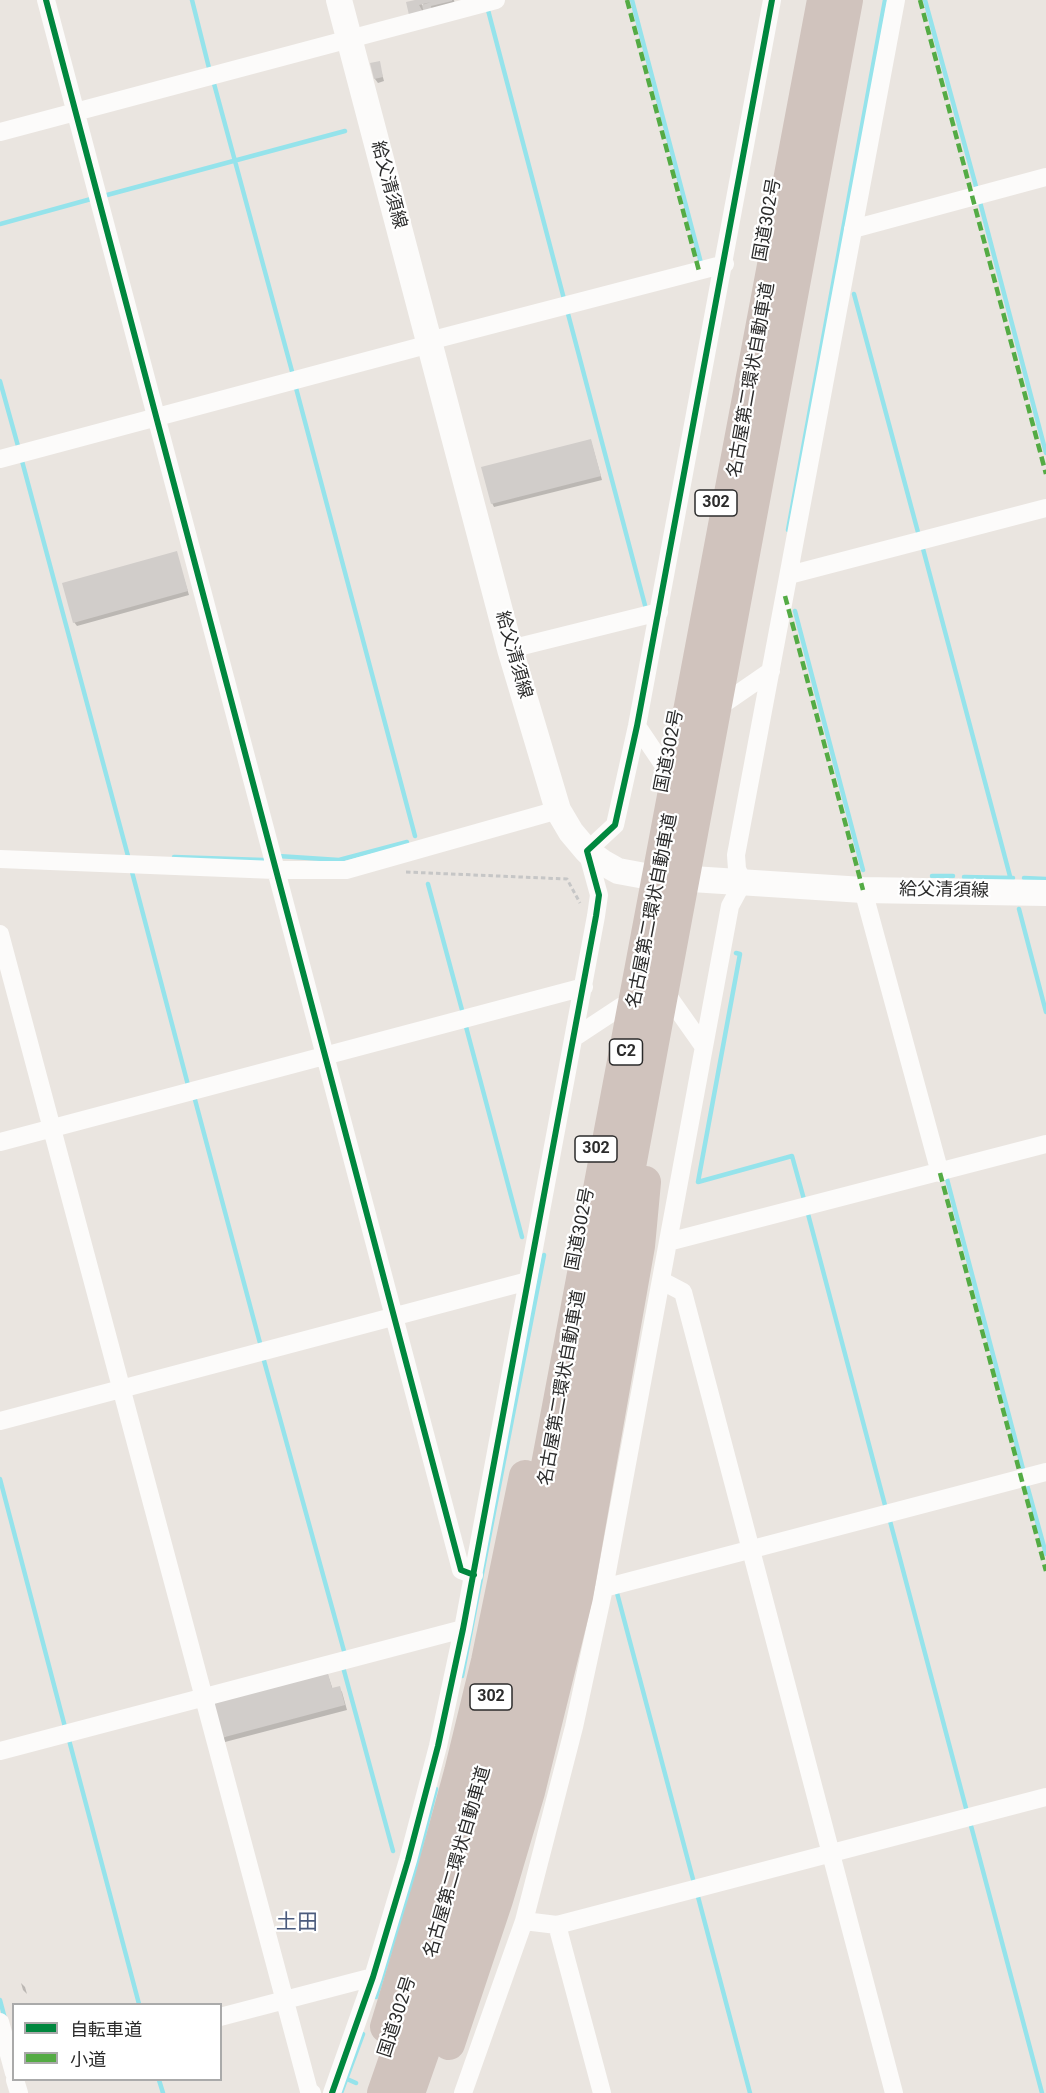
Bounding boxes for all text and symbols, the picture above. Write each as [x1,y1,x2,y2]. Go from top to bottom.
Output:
street label: 給父清須線 [366,139,410,231]
street label: 国道302号 [750,177,786,263]
street label: 名古屋第二環状自動車道 [724,281,780,479]
road number: 302 [695,490,737,516]
street label: 給父清須線 [490,609,536,701]
street label: 国道302号 [651,708,689,794]
street label: 名古屋第二環状自動車道 [624,812,682,1010]
street label: 給父清須線 [899,879,989,903]
road number: C2 [610,1039,642,1065]
road number: 302 [575,1136,617,1162]
street label: 国道302号 [562,1186,600,1272]
street label: 名古屋第二環状自動車道 [535,1289,591,1487]
road number: 302 [470,1684,512,1710]
street label: 名古屋第二環状自動車道 [420,1764,496,1960]
district label: 土田 [276,1911,318,1937]
street label: 国道302号 [375,1974,421,2060]
legend [12,2003,222,2081]
text: 自転車道 [70,2019,142,2040]
text: 小道 [70,2049,106,2070]

